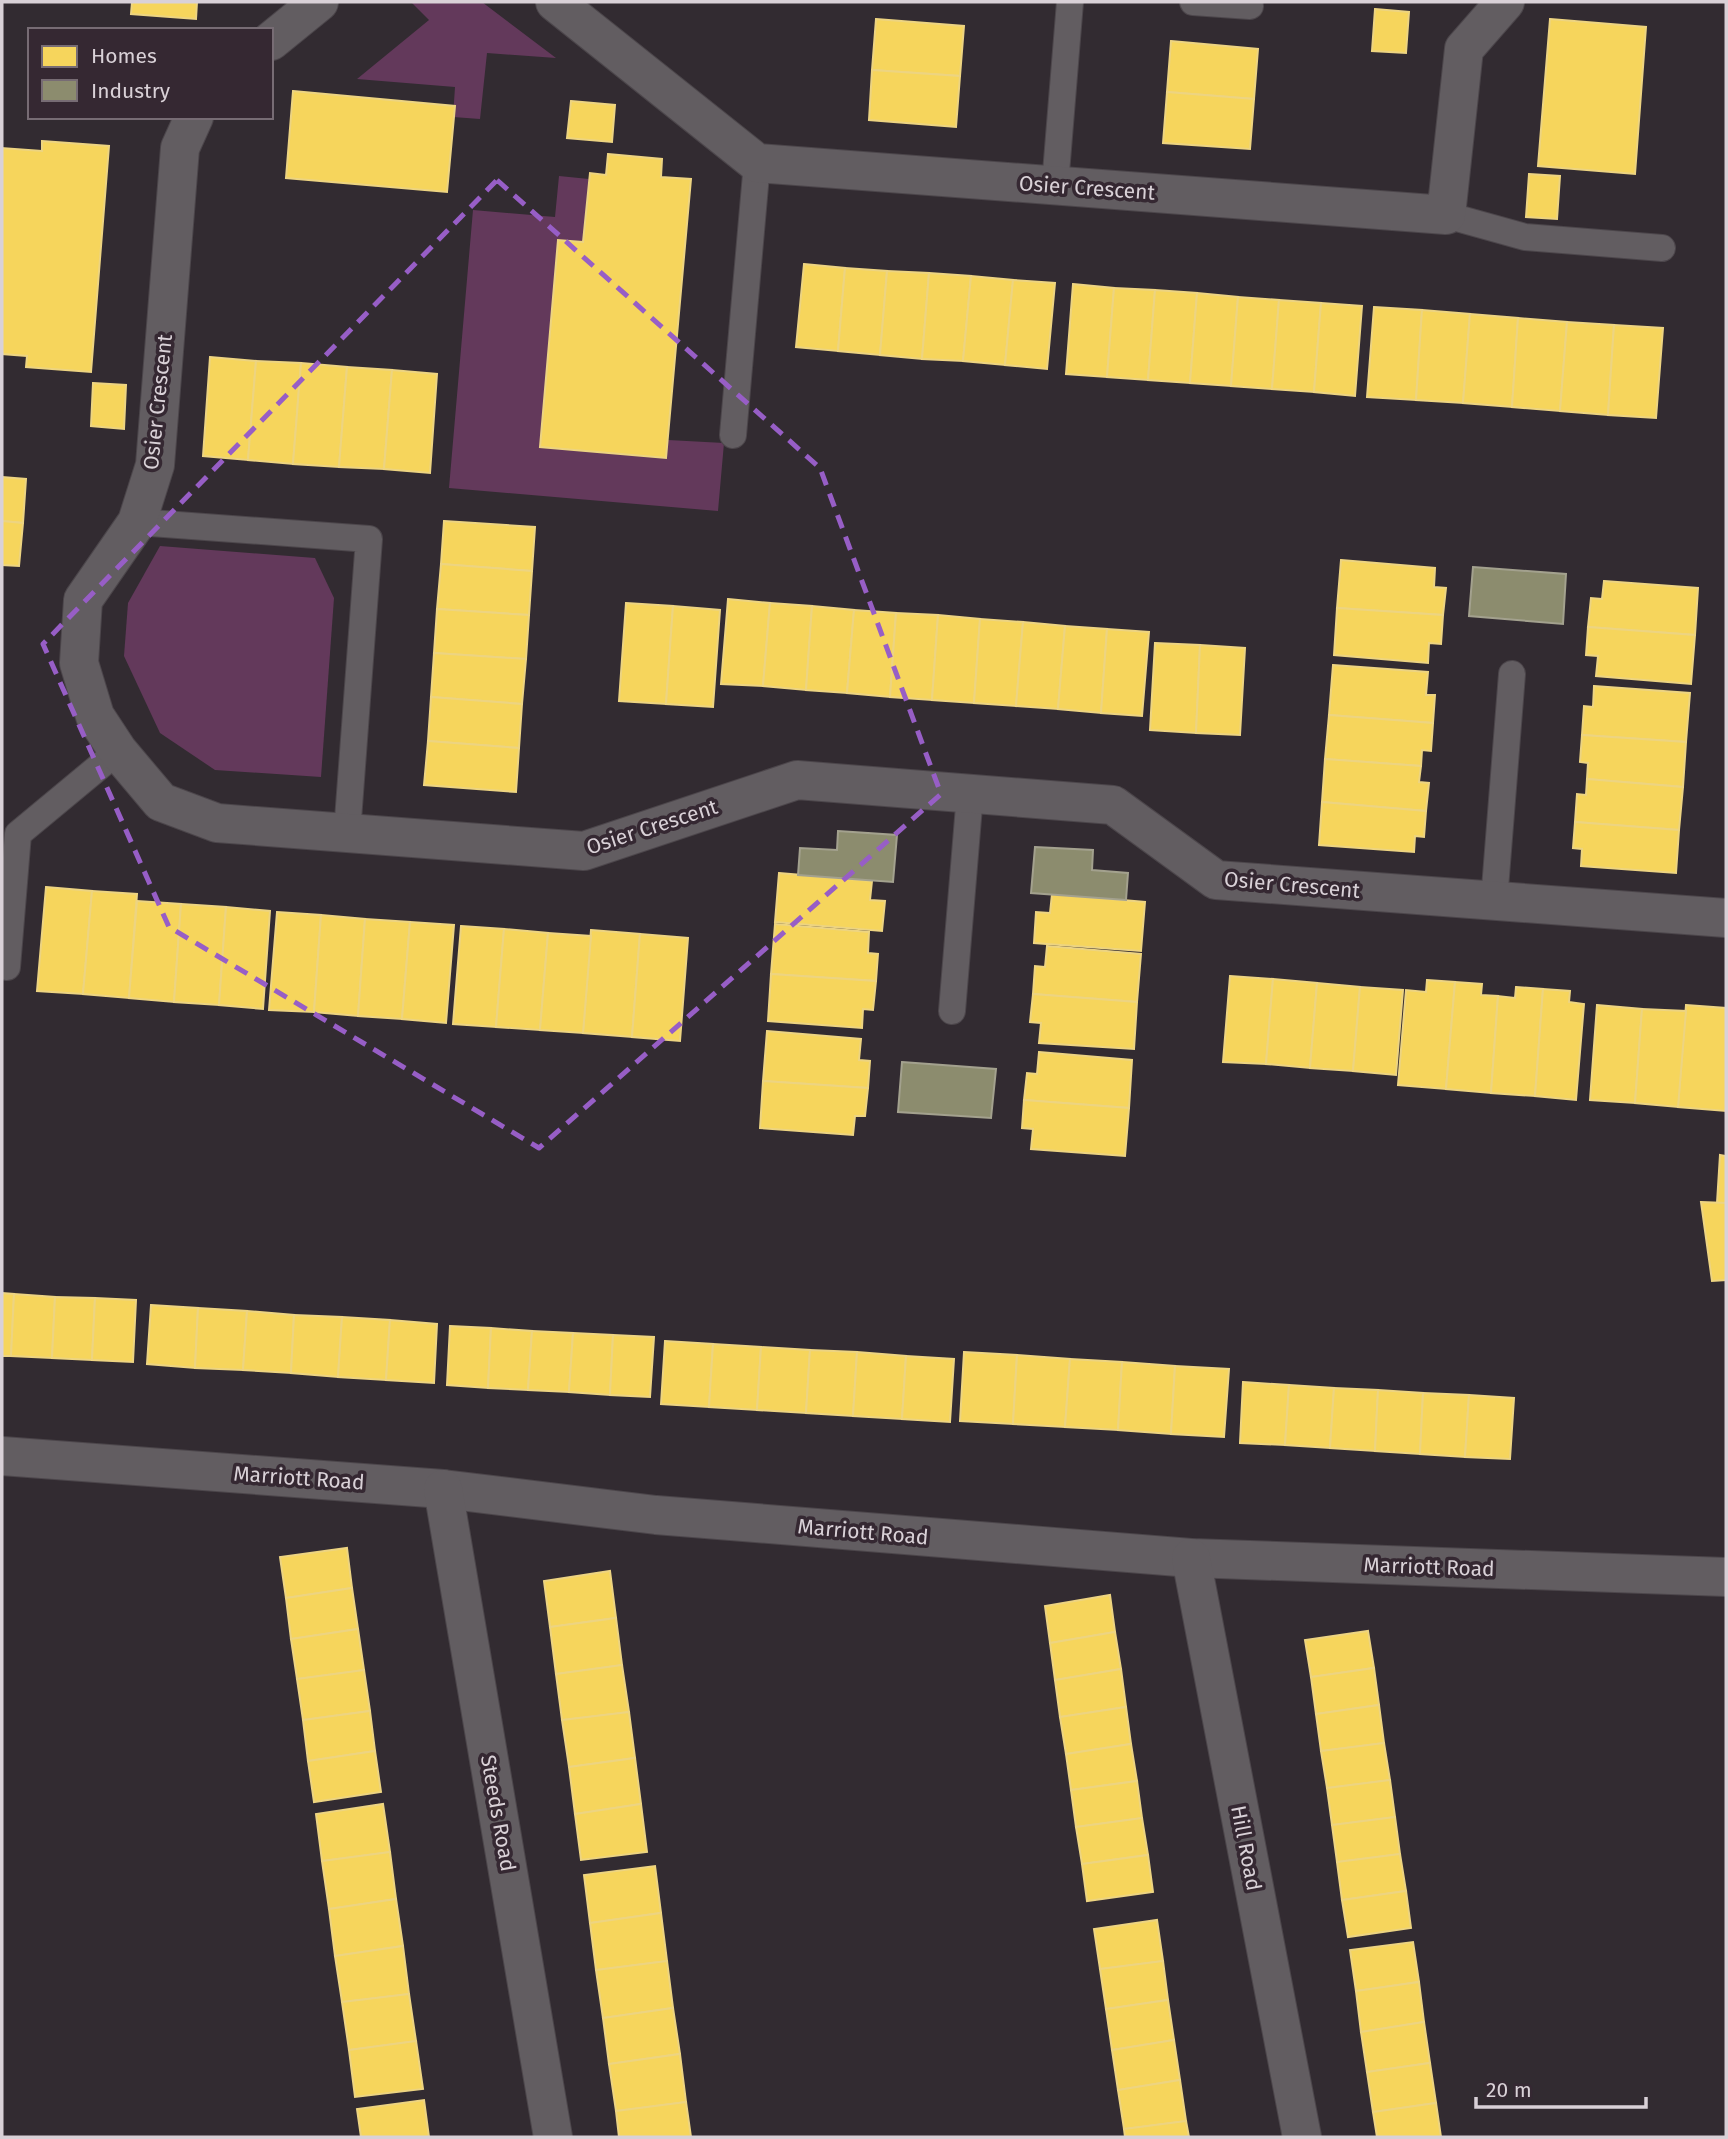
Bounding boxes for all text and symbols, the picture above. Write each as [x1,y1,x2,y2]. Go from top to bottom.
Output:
legend [28,28,273,119]
text: Homes [91,43,157,69]
text: Industry [91,78,171,104]
street label: Osier Crescent [1018,170,1156,206]
street label: Osier Crescent [138,332,178,471]
street label: Osier Crescent [583,793,721,860]
street label: Osier Crescent [1223,866,1362,904]
street label: Marriott Road [233,1460,365,1496]
street label: Marriott Road [796,1513,930,1551]
street label: Marriott Road [1363,1552,1495,1582]
street label: Steeds Road [475,1753,521,1873]
street label: Hill Road [1225,1803,1267,1893]
scale bar [1476,2066,1646,2110]
text: 20 m [1486,2077,1532,2103]

